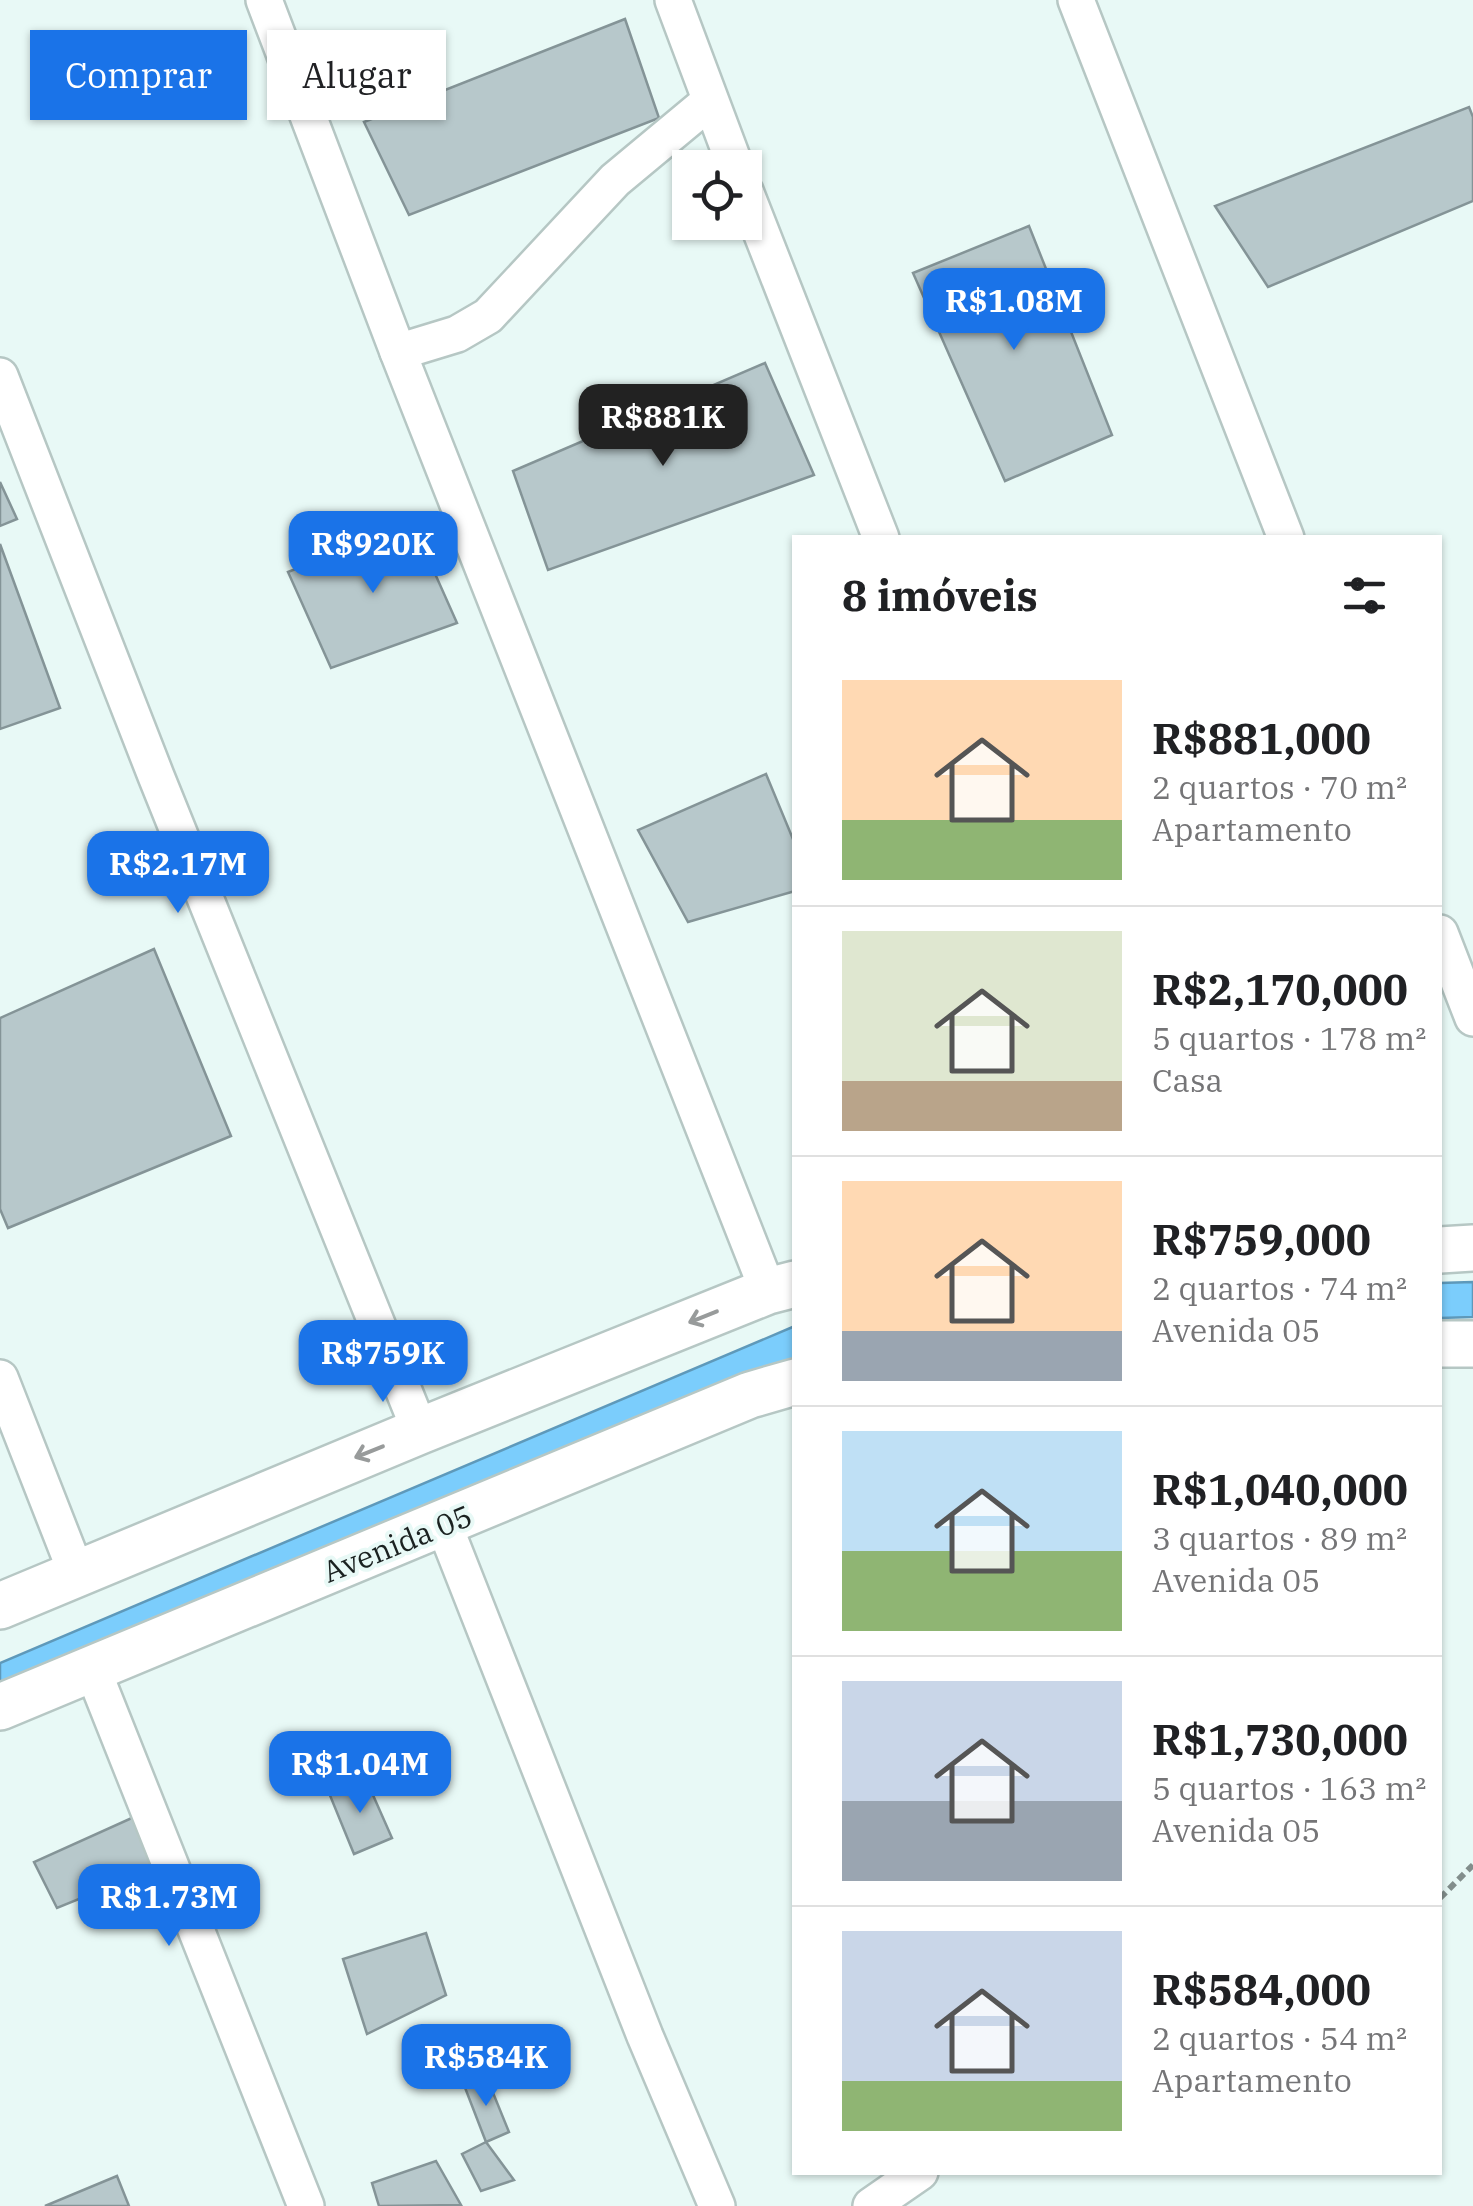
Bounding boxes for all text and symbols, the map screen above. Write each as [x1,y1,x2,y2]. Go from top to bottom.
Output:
chip: Comprar [30,30,247,120]
chip: Alugar [267,30,446,120]
map controls [672,150,762,240]
button: locate [672,150,762,240]
pin: R$1.08M [922,268,1106,353]
text: R$1.08M [945,279,1083,321]
pin: R$881K [582,384,744,469]
text: R$881K [601,395,725,437]
pin: R$920K [292,511,454,596]
text: R$920K [311,522,435,564]
text: 8 imóveis [842,568,1038,623]
icon: filters [1337,568,1392,623]
text: R$881,000 [1152,711,1371,766]
icon: home [922,720,1042,840]
text: 2 quartos · 70 m² [1152,766,1407,808]
text: Apartamento [1152,808,1352,850]
pin: R$2.17M [86,831,270,916]
text: R$2.17M [109,842,247,884]
text: R$2,170,000 [1152,962,1408,1017]
icon: home [922,971,1042,1091]
text: 5 quartos · 178 m² [1152,1017,1426,1059]
text: Casa [1152,1059,1223,1101]
text: R$759,000 [1152,1212,1371,1267]
icon: home [922,1221,1042,1341]
text: 2 quartos · 74 m² [1152,1267,1407,1309]
text: Avenida 05 [1152,1309,1320,1351]
one-way arrow [689,1310,719,1328]
pin: R$759K [302,1320,464,1405]
text: R$759K [321,1331,445,1373]
one-way arrow [355,1444,385,1462]
text: R$1,040,000 [1152,1462,1408,1517]
icon: home [922,1471,1042,1591]
street label: Avenida 05 [317,1495,477,1591]
text: 3 quartos · 89 m² [1152,1517,1407,1559]
text: Avenida 05 [1152,1559,1320,1601]
text: R$1,730,000 [1152,1712,1408,1767]
icon: home [922,1721,1042,1841]
pin: R$1.04M [268,1731,452,1816]
text: R$1.04M [291,1742,429,1784]
text: 5 quartos · 163 m² [1152,1767,1426,1809]
text: Avenida 05 [1152,1809,1320,1851]
pin: R$1.73M [77,1864,261,1949]
text: R$1.73M [100,1875,238,1917]
text: R$584,000 [1152,1962,1371,2017]
icon: home [922,1971,1042,2091]
text: 2 quartos · 54 m² [1152,2017,1407,2059]
pin: R$584K [405,2024,567,2109]
text: R$584K [424,2035,548,2077]
text: Apartamento [1152,2059,1352,2101]

